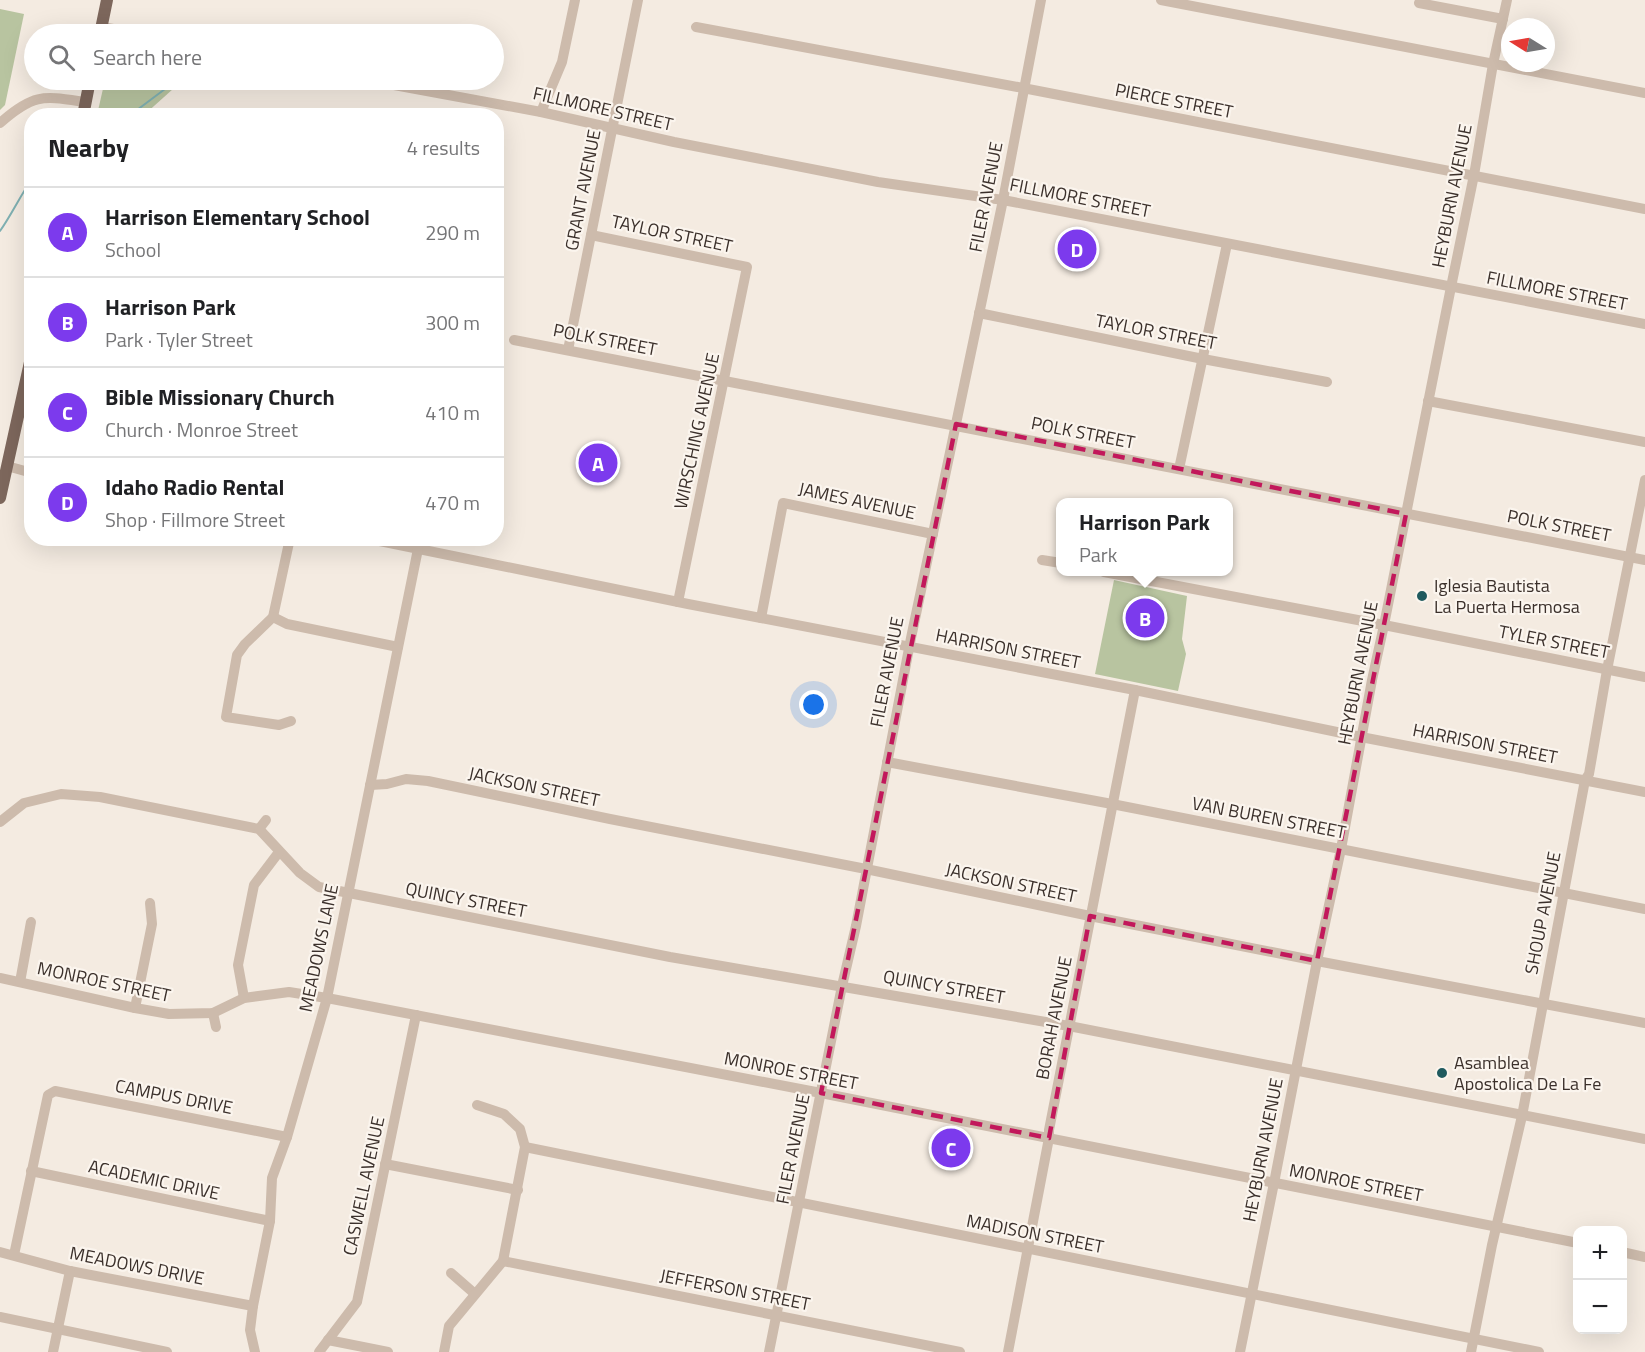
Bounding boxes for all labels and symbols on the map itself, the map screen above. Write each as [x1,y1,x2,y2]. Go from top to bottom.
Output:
north arrow [1501,18,1555,72]
street label: PIERCE STREET [1113,76,1236,125]
street label: FILLMORE STREET [530,79,676,138]
street label: HEYBURN AVENUE [1424,122,1479,270]
street label: GRANT AVENUE [558,127,607,253]
street label: FILER AVENUE [962,139,1009,254]
street label: FILLMORE STREET [1007,171,1153,224]
street label: TAYLOR STREET [609,208,736,260]
pin: D [1058,226,1096,272]
street label: FILLMORE STREET [1484,264,1630,317]
street label: TAYLOR STREET [1093,307,1220,357]
street label: POLK STREET [551,316,660,363]
street label: WIRSCHING AVENUE [667,350,726,512]
street label: POLK STREET [1029,409,1138,456]
pin: A [578,440,618,486]
street label: JAMES AVENUE [796,475,918,526]
street label: POLK STREET [1505,502,1614,549]
place label: Iglesia Bautista La Puerta Hermosa [1434,572,1580,620]
marker: Iglesia Bautista La Puerta Hermosa [1415,589,1429,603]
pin: B [1126,596,1164,640]
street label: HEYBURN AVENUE [1330,599,1385,747]
street label: FILER AVENUE [863,614,910,729]
street label: TYLER STREET [1496,618,1612,666]
street label: HARRISON STREET [933,621,1083,676]
your location [799,690,828,719]
street label: HARRISON STREET [1410,716,1560,771]
street label: JACKSON STREET [466,759,603,814]
street label: VAN BUREN STREET [1190,789,1349,846]
street label: SHOUP AVENUE [1517,849,1568,977]
street label: JACKSON STREET [943,855,1080,910]
street label: QUINCY STREET [403,875,530,925]
street label: MEADOWS LANE [292,881,345,1014]
street label: MONROE STREET [35,954,174,1009]
street label: BORAH AVENUE [1028,954,1079,1082]
street label: QUINCY STREET [881,963,1008,1011]
street label: MONROE STREET [722,1044,861,1097]
place label: Asamblea Apostolica De La Fe [1454,1049,1601,1097]
marker: Asamblea Apostolica De La Fe [1435,1066,1449,1080]
street label: CAMPUS DRIVE [113,1072,235,1121]
street label: HEYBURN AVENUE [1235,1076,1290,1224]
street label: FILER AVENUE [769,1091,816,1206]
street label: CASWELL AVENUE [336,1114,391,1258]
pin: C [932,1126,970,1170]
street label: ACADEMIC DRIVE [86,1152,222,1207]
street label: MONROE STREET [1287,1156,1426,1209]
street label: MADISON STREET [964,1207,1107,1260]
street label: MEADOWS DRIVE [68,1239,207,1292]
street label: JEFFERSON STREET [658,1262,813,1317]

